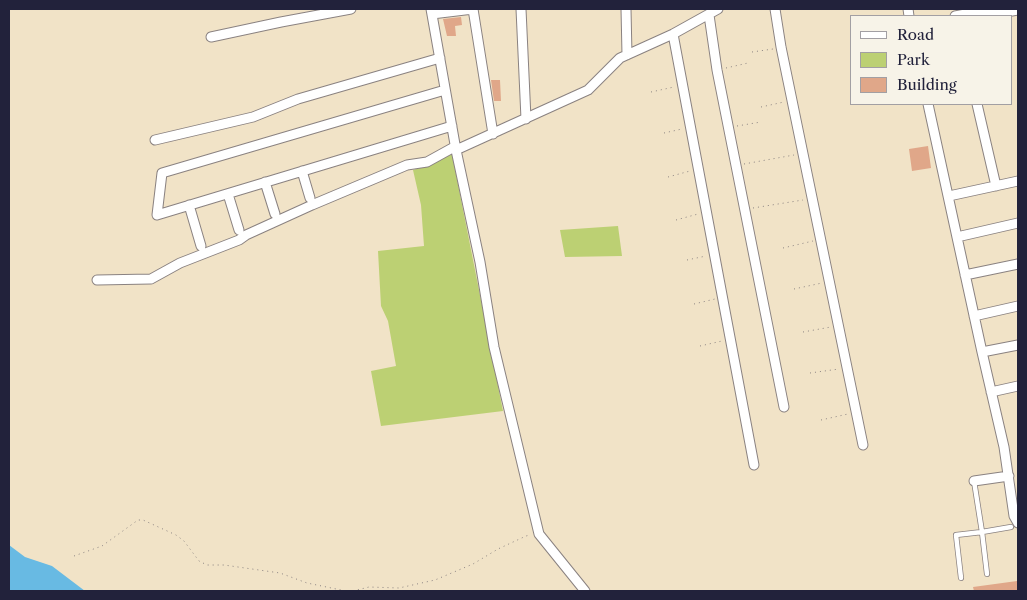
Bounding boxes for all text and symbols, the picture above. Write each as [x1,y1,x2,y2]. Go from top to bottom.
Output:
legend [850,15,1012,105]
text: Road [897,25,934,44]
text: Park [897,50,930,69]
text: Building [897,75,957,94]

